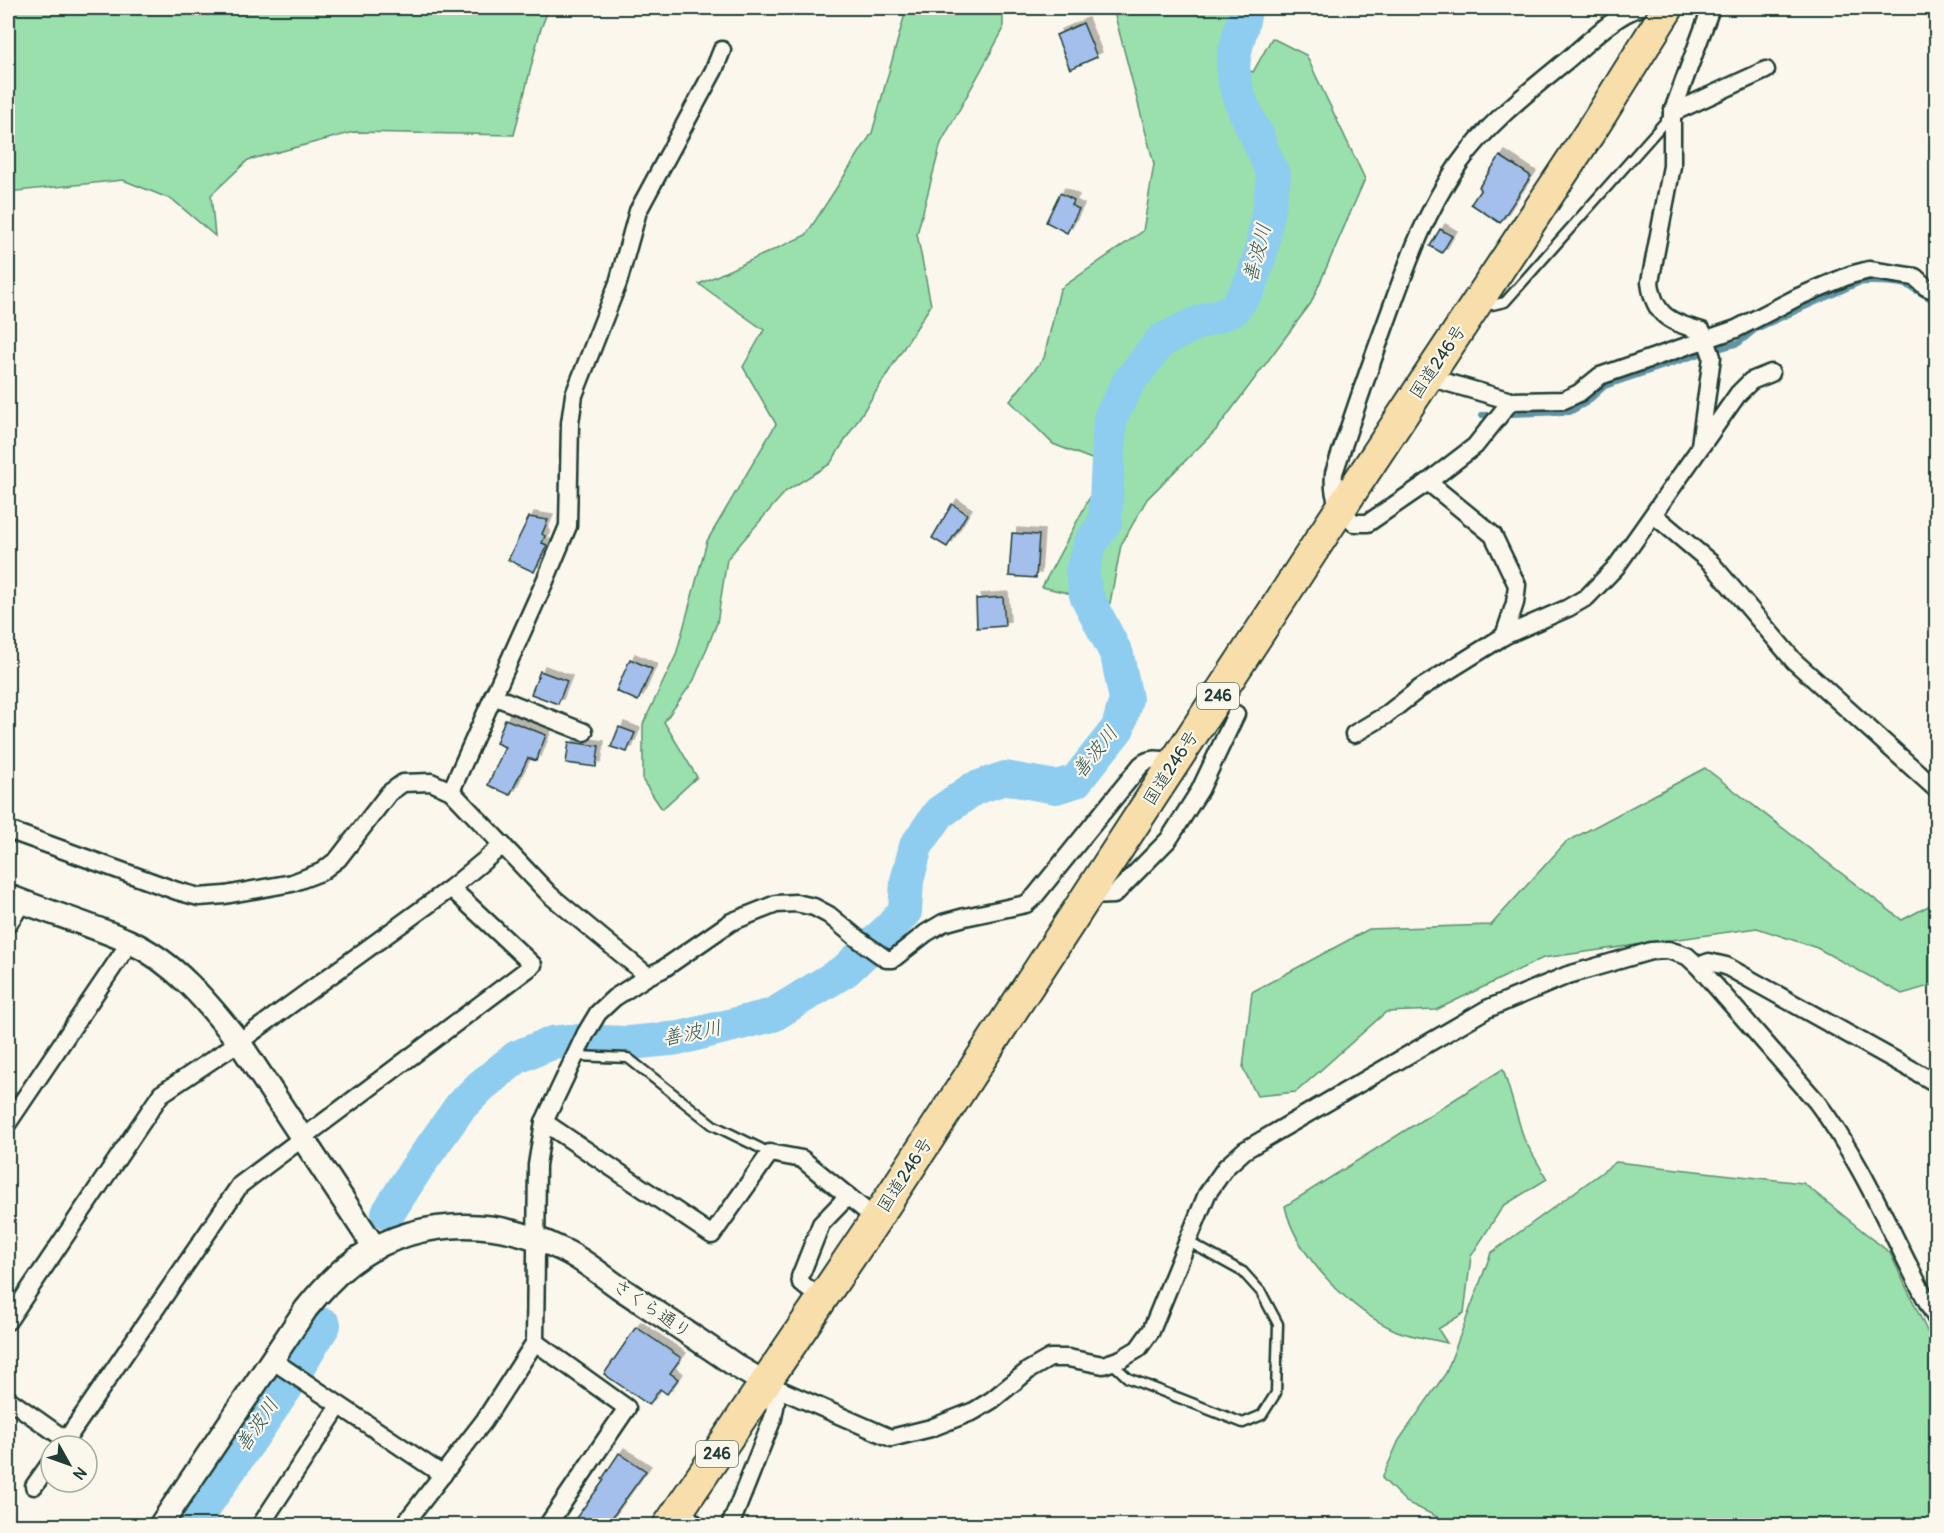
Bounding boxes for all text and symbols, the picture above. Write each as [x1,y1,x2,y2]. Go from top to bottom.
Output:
water label: 善波川 [1237,221,1277,285]
street label: 国道246号 [1405,320,1471,404]
road number: 246 [1197,683,1239,709]
water label: 善波川 [1066,721,1124,783]
street label: 国道246号 [1138,726,1204,810]
water label: 善波川 [660,1015,724,1051]
street label: 国道246号 [872,1133,938,1217]
street label: さくら通り [608,1274,696,1344]
water label: 善波川 [230,1393,284,1457]
north arrow [39,1434,99,1494]
road number: 246 [696,1441,738,1467]
text: N [68,1462,91,1484]

